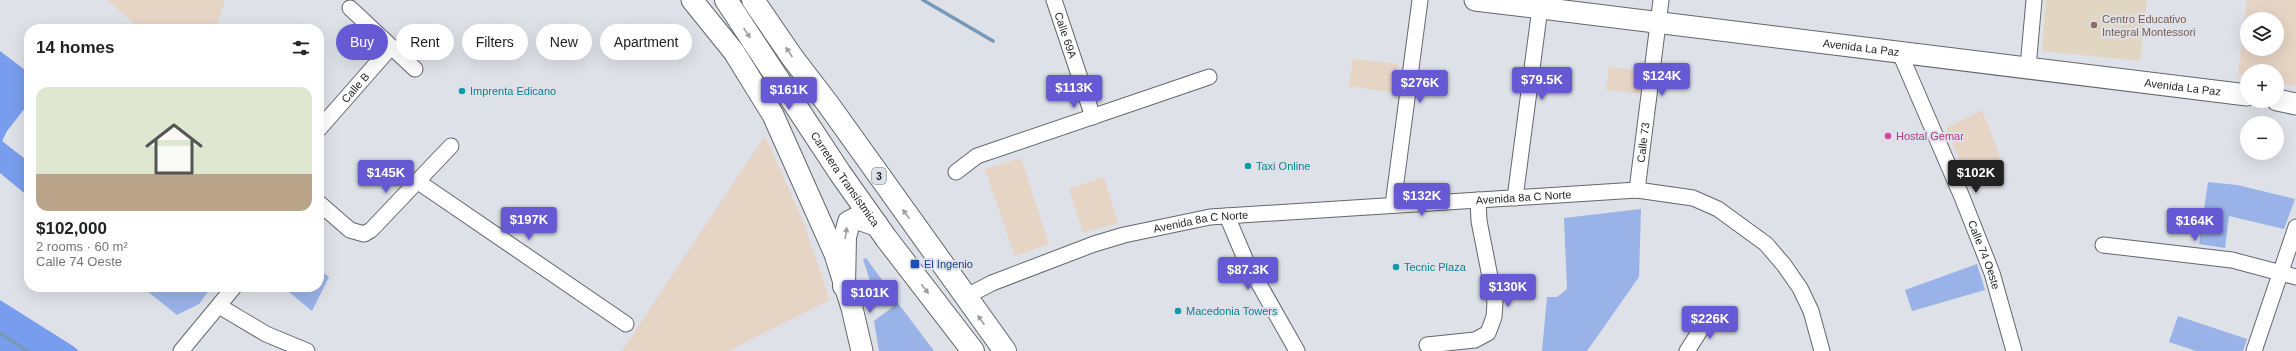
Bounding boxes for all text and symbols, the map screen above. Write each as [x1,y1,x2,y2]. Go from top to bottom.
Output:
street label: Calle 69A [1052,11,1079,60]
map controls [2240,12,2284,160]
button: layers [2240,12,2284,56]
place label: Centro Educativo Integral Montessori [2102,13,2196,38]
marker: Centro Educativo Integral Montessori [2089,20,2099,30]
chip: Buy [336,24,388,60]
chip: Rent [396,24,454,60]
chip: Filters [462,24,528,60]
chip: New [536,24,592,60]
chip: Apartment [600,24,692,60]
one-way arrow [744,27,751,38]
icon: filters [290,37,312,59]
street label: Avenida La Paz [1822,37,1900,58]
text: 14 homes [36,38,114,57]
one-way arrow [785,47,793,57]
pin: $124K [1634,63,1690,97]
button: + [2240,64,2284,108]
pin: $79.5K [1509,67,1575,101]
text: $124K [1643,68,1681,83]
street label: Calle B [339,70,372,105]
pin: $276K [1392,70,1448,104]
text: $79.5K [1521,72,1563,87]
pin: $113K [1046,75,1102,109]
text: $276K [1401,75,1439,90]
street label: Avenida La Paz [2144,76,2222,98]
pin: $161K [761,77,817,111]
text: $113K [1055,80,1093,95]
text: $161K [770,82,808,97]
place label: Imprenta Edicano [470,85,556,97]
marker: Imprenta Edicano [457,86,467,96]
icon: home [138,113,210,185]
button: − [2240,116,2284,160]
street label: Calle 73 [1635,122,1652,163]
street label: Carretera Transístmica [808,129,882,229]
place label: Hostal Gemar [1896,130,1964,142]
marker: Hostal Gemar [1883,131,1893,141]
pin: $145K [358,160,414,194]
place label: Taxi Online [1256,160,1310,172]
pin: $102K [1948,160,2004,194]
marker: Taxi Online [1243,161,1253,171]
text: $145K [367,165,405,180]
text: $102K [1957,165,1995,180]
road number: 3 [872,168,886,184]
pin: $132K [1394,183,1450,217]
text: $132K [1403,188,1441,203]
street label: Avenida 8a C Norte [1475,188,1572,206]
pin: $197K [501,207,557,241]
one-way arrow [902,208,910,219]
pin: $164K [2167,208,2223,242]
street label: Avenida 8a C Norte [1152,209,1248,235]
text: $197K [510,212,548,227]
text: $164K [2176,213,2214,228]
text: $102,000 [36,219,107,238]
street label: Calle 74 Oeste [1966,219,2002,291]
one-way arrow [843,227,849,239]
text: 2 rooms · 60 m² [36,239,128,254]
text: Calle 74 Oeste [36,254,122,269]
pin: $87.3K [1215,257,1281,291]
marker: El Ingenio [909,258,921,270]
place label: El Ingenio [924,258,973,270]
place label: Tecnic Plaza [1404,261,1467,273]
text: $87.3K [1227,262,1269,277]
marker: Tecnic Plaza [1391,262,1401,272]
pin: $130K [1480,274,1536,308]
text: $130K [1489,279,1527,294]
pin: $101K [842,280,898,314]
one-way arrow [920,284,929,295]
text: $101K [851,285,889,300]
place label: Macedonia Towers [1186,305,1278,317]
marker: Macedonia Towers [1173,306,1183,316]
pin: $226K [1682,306,1738,340]
text: $226K [1691,311,1729,326]
one-way arrow [977,314,985,325]

